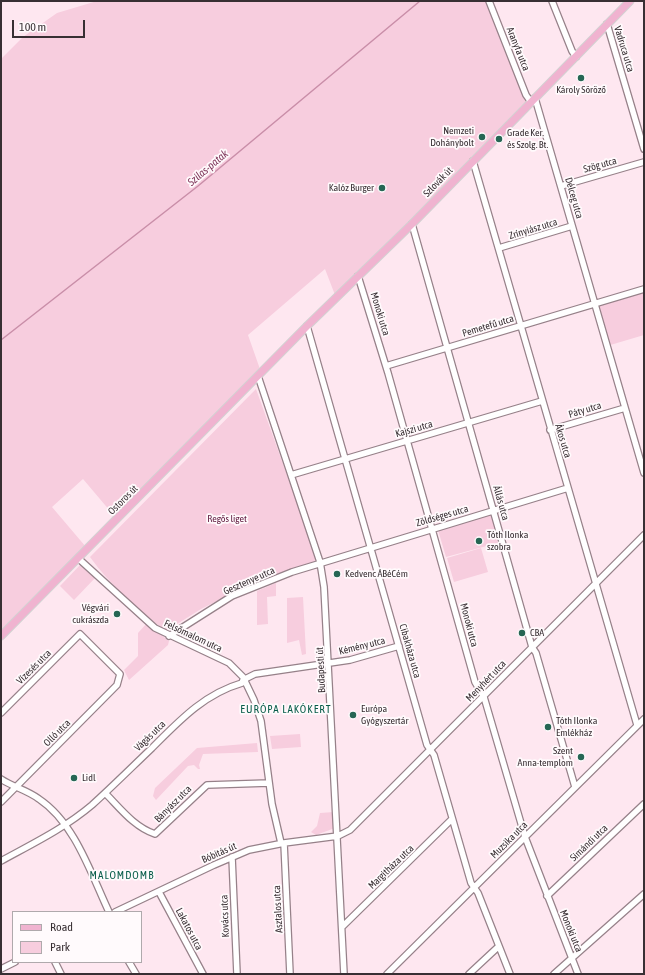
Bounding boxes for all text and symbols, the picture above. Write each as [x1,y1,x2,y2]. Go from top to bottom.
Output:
scale bar [14,12,87,38]
text: 100 m [19,20,46,34]
street label: Aranyfa utca [504,25,532,73]
street label: Vadruca utca [611,25,637,73]
marker: Károly Söröző [576,73,586,83]
place label: Károly Söröző [556,84,606,96]
place label: Nemzeti Dohánybolt [430,125,474,148]
place label: Grade Ker. és Szolg. Bt. [507,127,548,150]
marker: Nemzeti Dohánybolt [477,132,487,142]
marker: Grade Ker. és Szolg. Bt. [494,134,504,144]
water label: Szilas-patak [185,147,231,189]
street label: Szög utca [582,155,618,175]
street label: Szlovák út [421,164,455,200]
street label: Délceg utca [562,176,586,220]
place label: Kalóz Burger [329,182,374,194]
marker: Kalóz Burger [377,183,387,193]
street label: Zrínyiász utca [507,216,559,242]
street label: Monoki utca [368,291,392,337]
street label: Pemetefű utca [461,312,515,340]
street label: Páty utca [567,399,603,421]
street label: Kajszi utca [394,418,434,440]
street label: Ákos utca [552,423,574,459]
street label: Ostoros út [106,483,140,517]
street label: Állás utca [490,484,512,522]
street label: Zöldséges utca [414,503,470,529]
park label: Regős liget [207,513,247,525]
place label: Tóth Ilonka szobra [487,529,528,552]
marker: Tóth Ilonka szobra [474,536,484,546]
street label: Gesztenye utca [221,564,277,598]
place label: Kedvenc ÁBéCém [345,568,408,580]
marker: Kedvenc ÁBéCém [332,569,342,579]
place label: Végvári cukrászda [72,602,109,626]
street label: Monoki utca [457,602,481,648]
marker: Végvári cukrászda [112,609,122,619]
street label: Felsőmalom utca [162,617,224,655]
street label: Cibakháza utca [397,623,423,679]
place label: CBA [530,627,544,639]
marker: CBA [517,628,527,638]
street label: Kémény utca [338,634,386,658]
street label: Vízesés utca [14,647,54,687]
street label: Budapesti út [314,647,328,693]
street label: Menyhért utca [463,658,509,704]
district label: EURÓPA LAKÓKERT [240,703,332,717]
place label: Európa Gyógyszertár [361,703,408,726]
marker: Európa Gyógyszertár [348,710,358,720]
place label: Tóth Ilonka Emlékház [556,715,597,738]
street label: Olló utca [41,717,73,749]
street label: Vágás utca [132,718,168,754]
marker: Tóth Ilonka Emlékház [543,722,553,732]
place label: Szent Anna-templom [518,745,573,768]
marker: Szent Anna-templom [576,752,586,762]
place label: Lidl [82,772,96,784]
marker: Lidl [69,773,79,783]
street label: Bányász utca [152,783,194,825]
street label: Muzsika utca [488,819,530,861]
street label: Simándi utca [568,822,610,864]
street label: Bóbitás út [200,840,238,866]
street label: Margitháza utca [366,842,416,892]
district label: MALOMDOMB [90,869,154,883]
street label: Asztalos utca [271,885,285,933]
street label: Kovács utca [218,895,232,937]
street label: Lakatos utca [173,906,205,952]
street label: Monoki utca [557,908,585,954]
legend [12,911,142,963]
text: Road [50,920,73,934]
text: Park [50,940,70,954]

